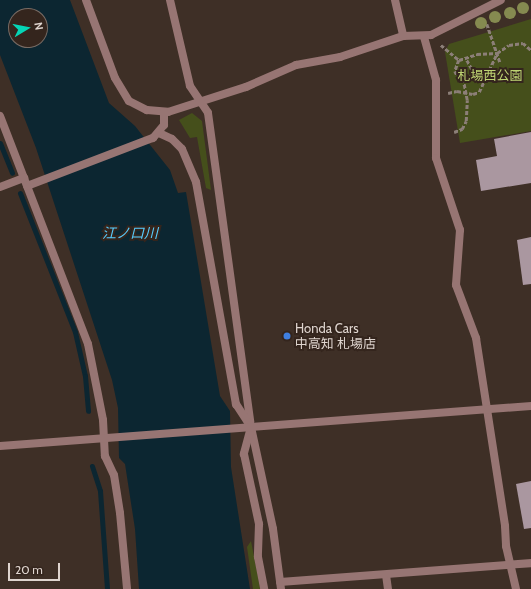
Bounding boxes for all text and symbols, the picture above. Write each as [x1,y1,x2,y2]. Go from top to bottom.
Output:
north arrow [8,8,48,48]
text: N [31,21,46,31]
park label: 札場西公園 [458,67,522,83]
water label: 江ノ口川 [102,225,158,241]
place label: Honda Cars 中高知 札場店 [295,321,376,352]
marker: Honda Cars 中高知 札場店 [282,331,292,341]
scale bar [10,555,62,581]
text: 20 m [15,562,43,577]

